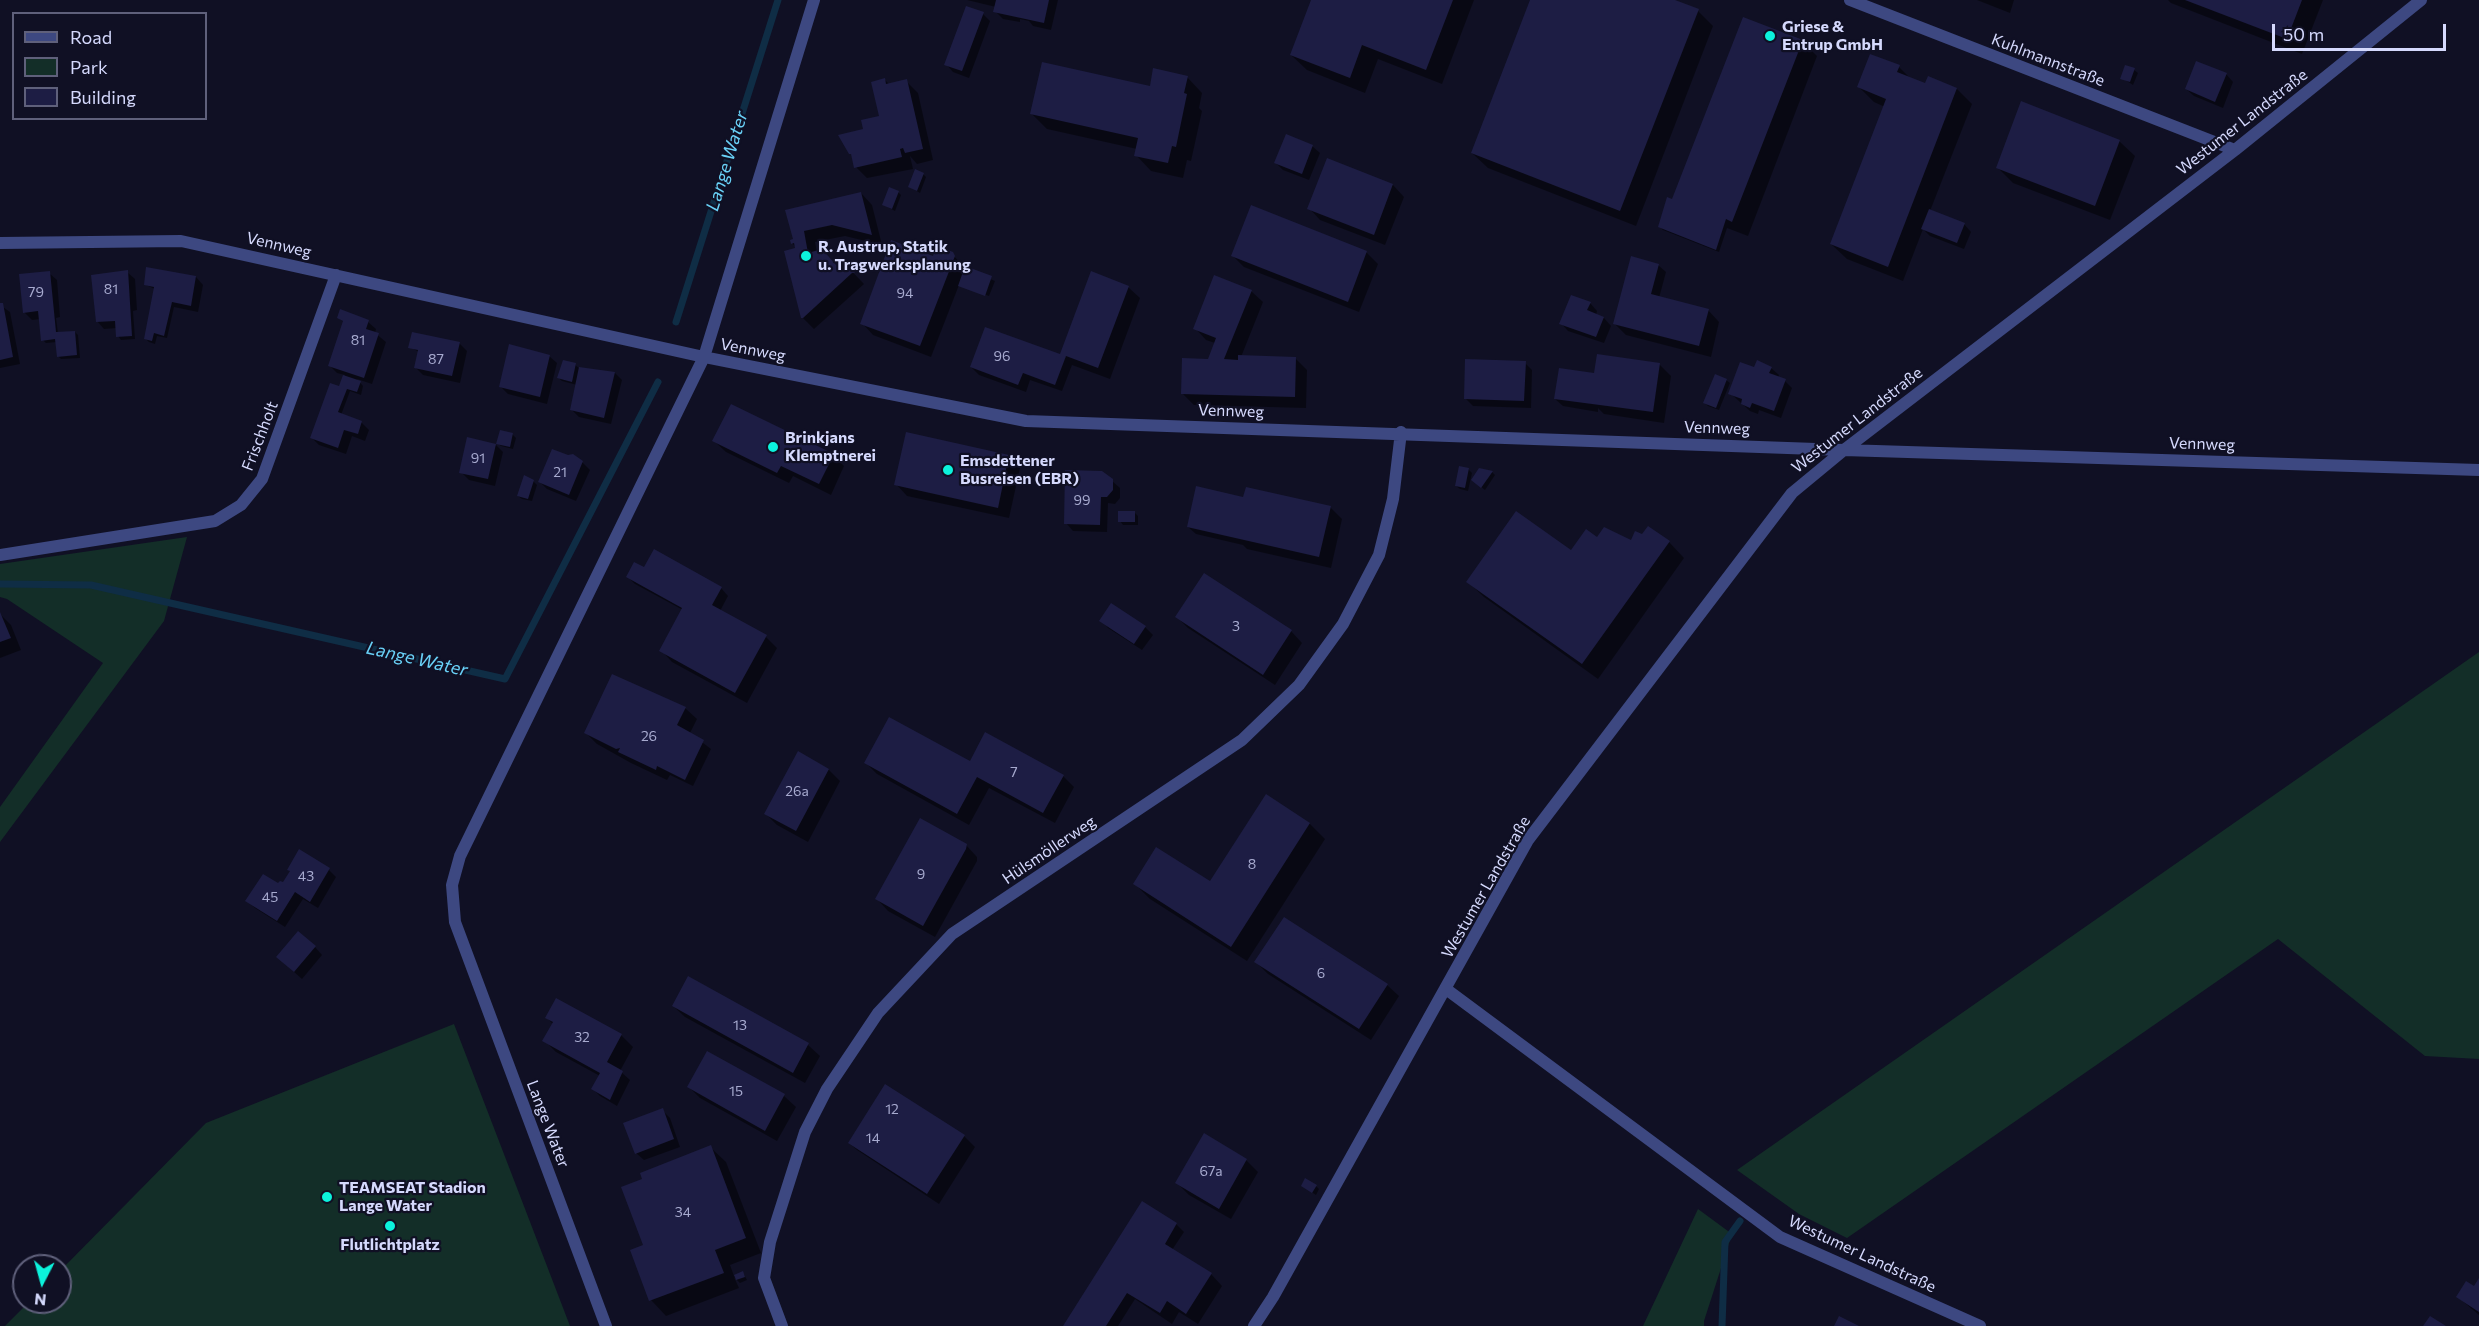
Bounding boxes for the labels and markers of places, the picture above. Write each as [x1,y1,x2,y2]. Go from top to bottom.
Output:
place label: Griese & Entrup GmbH [1782,17,1883,55]
marker: Griese & Entrup GmbH [1763,29,1777,43]
place label: R. Austrup, Statik u. Tragwerksplanung [818,237,971,275]
marker: R. Austrup, Statik u. Tragwerksplanung [799,249,813,263]
place label: Brinkjans Klemptnerei [785,428,876,466]
marker: Brinkjans Klemptnerei [766,440,780,454]
place label: Emsdettener Busreisen (EBR) [960,451,1079,489]
marker: Emsdettener Busreisen (EBR) [941,463,955,477]
place label: TEAMSEAT Stadion Lange Water [339,1178,486,1216]
marker: TEAMSEAT Stadion Lange Water [320,1190,334,1204]
marker: Flutlichtplatz [383,1219,397,1233]
place label: Flutlichtplatz [340,1235,440,1255]

